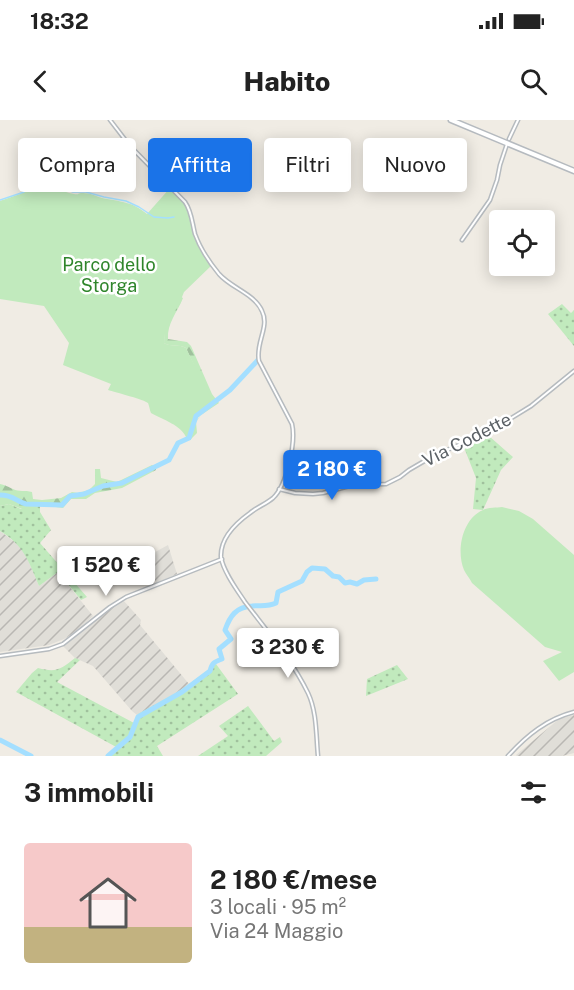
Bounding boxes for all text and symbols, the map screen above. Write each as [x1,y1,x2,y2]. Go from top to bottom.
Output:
text: 18:32 [30,8,89,34]
icon: back [24,65,57,98]
text: Habito [243,65,331,97]
icon: search [517,65,550,98]
chip: Compra [18,138,136,192]
chip: Affitta [148,138,252,192]
chip: Filtri [264,138,351,192]
chip: Nuovo [363,138,467,192]
map controls [489,210,555,276]
button: locate [489,210,555,276]
park label: Parco dello Storga [62,254,156,296]
street label: Via Codette [419,408,515,471]
pin: 2 180 € [277,450,387,501]
text: 2 180 € [297,457,367,481]
pin: 1 520 € [51,546,161,597]
text: 1 520 € [71,553,141,577]
pin: 3 230 € [233,628,343,679]
text: 3 230 € [251,635,325,659]
icon: filters [517,776,550,809]
text: 3 immobili [24,777,154,808]
text: 2 180 €/mese [210,864,377,895]
icon: home [72,867,144,939]
text: 3 locali · 95 m² [210,895,346,919]
text: Via 24 Maggio [210,919,343,943]

